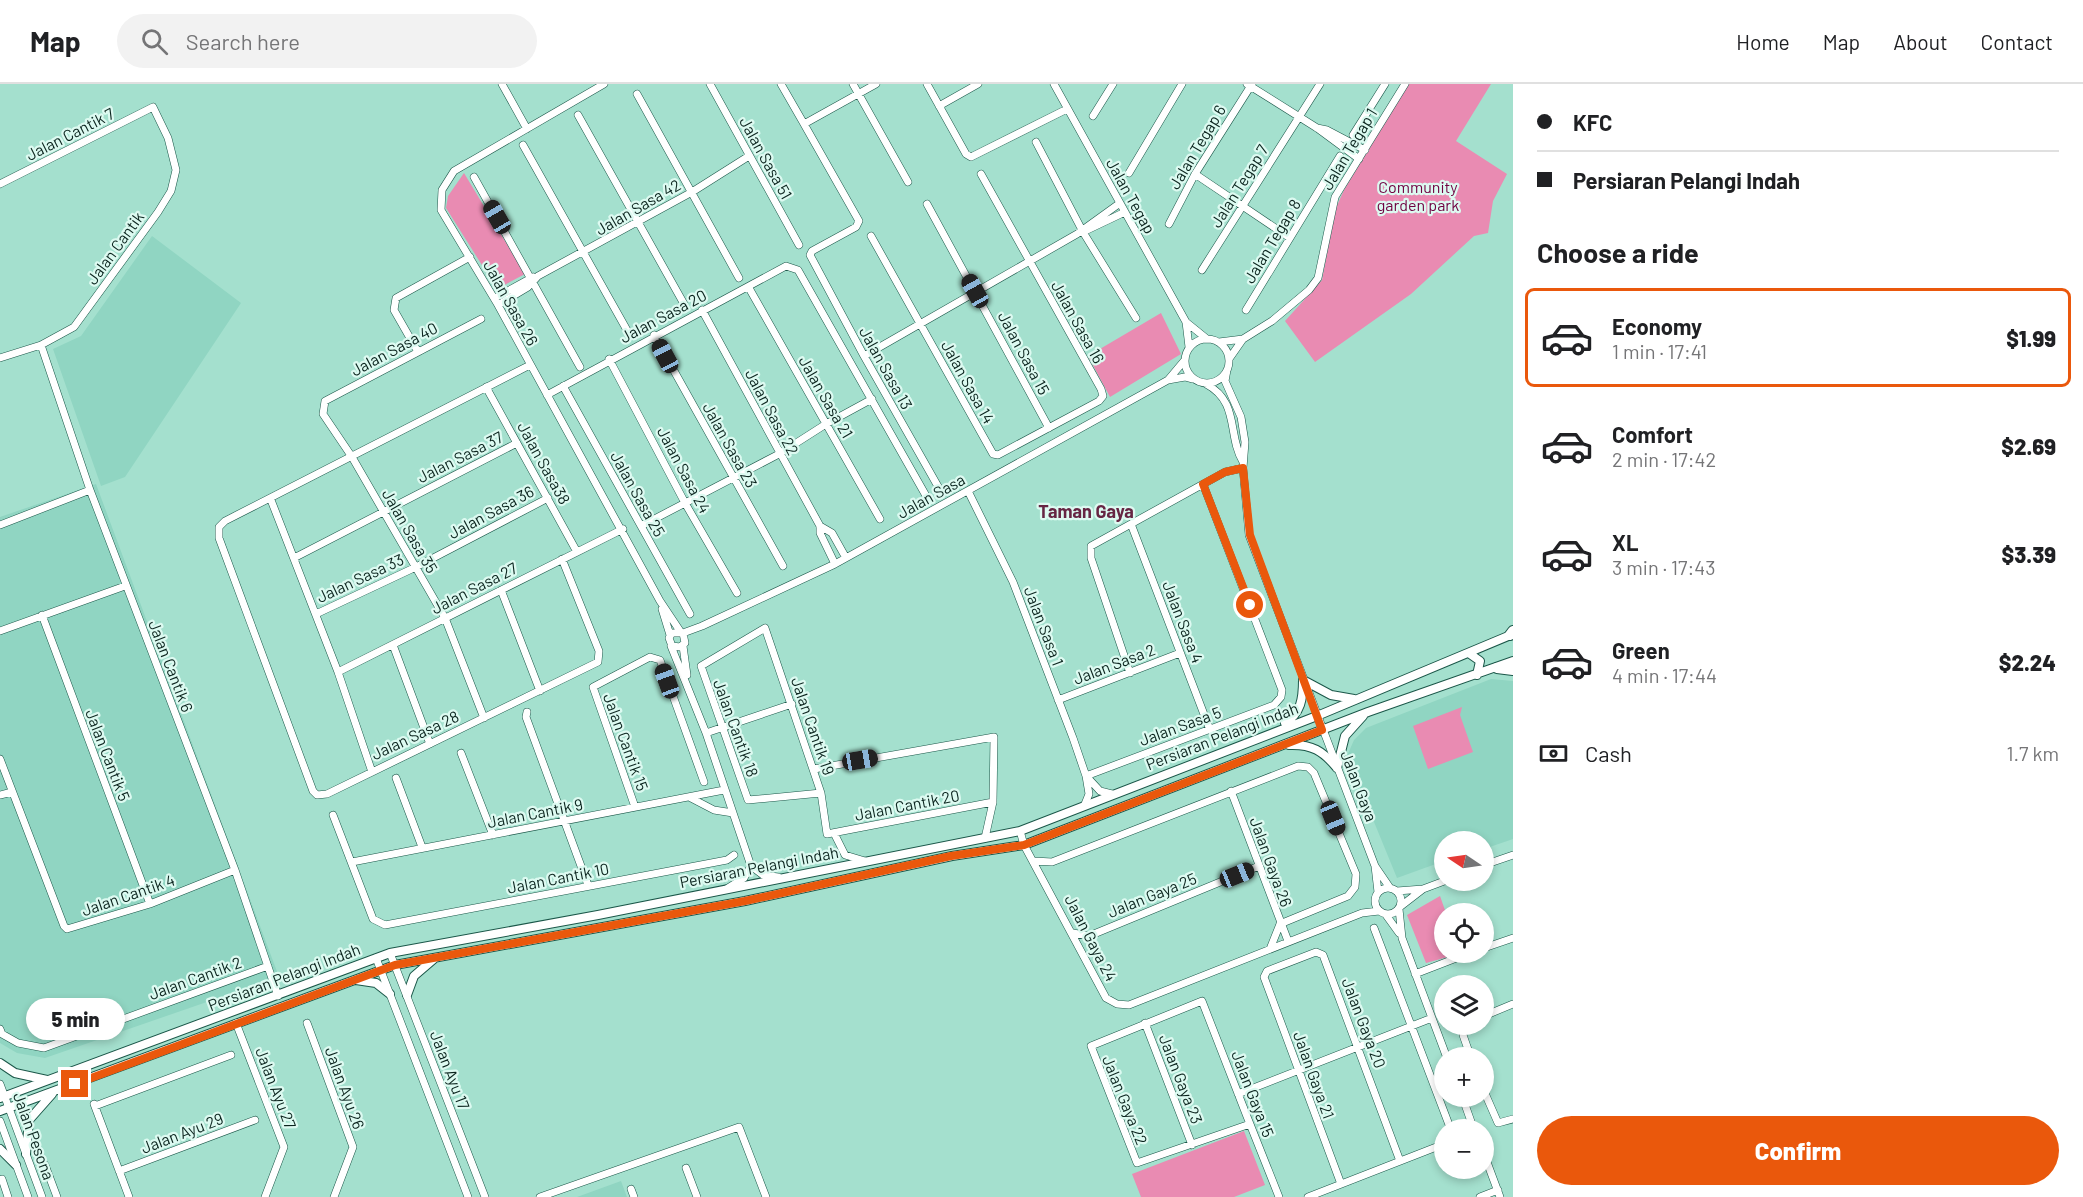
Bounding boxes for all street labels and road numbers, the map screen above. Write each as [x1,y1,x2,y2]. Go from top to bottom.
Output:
street label: Jalan Tegap 6 [1164,101,1229,192]
street label: Jalan Cantik 7 [23,103,117,164]
street label: Jalan Tegap 1 [1317,104,1380,193]
street label: Jalan Sasa 51 [736,113,797,202]
street label: Jalan Tegap 7 [1206,141,1272,231]
street label: Jalan Tegap [1103,155,1160,237]
street label: Jalan Sasa 42 [592,175,684,239]
street label: Jalan Tegap 8 [1239,195,1304,286]
street label: Jalan Cantik [82,208,147,288]
street label: Jalan Sasa 26 [480,257,543,349]
street label: Jalan Sasa 16 [1048,277,1109,366]
street label: Jalan Sasa 20 [616,285,709,346]
street label: Jalan Sasa 15 [995,308,1054,398]
street label: Jalan Sasa 40 [347,318,440,379]
street label: Jalan Sasa 13 [856,323,917,412]
street label: Jalan Sasa 14 [938,337,999,427]
street label: Jalan Sasa 21 [795,352,858,441]
street label: Jalan Sasa 22 [742,365,803,458]
street label: Jalan Sasa 23 [699,399,762,491]
street label: Jalan Sasa38 [514,418,575,507]
street label: Jalan Sasa 24 [654,423,715,516]
street label: Jalan Sasa 37 [414,427,506,486]
street label: Jalan Sasa 25 [607,448,670,540]
street label: Jalan Sasa [894,469,968,522]
street label: Jalan Sasa 36 [445,481,537,542]
street label: Jalan Sasa 35 [379,485,442,576]
street label: Jalan Sasa 33 [313,549,406,606]
street label: Jalan Sasa 27 [428,558,520,617]
street label: Jalan Sasa 4 [1159,578,1208,666]
street label: Jalan Sasa 1 [1021,584,1068,668]
street label: Jalan Cantik 6 [145,617,198,714]
street label: Jalan Sasa 2 [1070,639,1157,688]
street label: Jalan Cantik 19 [788,674,839,777]
street label: Jalan Cantik 18 [710,676,763,779]
street label: Jalan Cantik 15 [600,690,653,793]
street label: Persiaran Pelangi Indah [1143,698,1301,773]
street label: Jalan Sasa 5 [1136,702,1223,749]
street label: Jalan Cantik 5 [82,706,135,803]
street label: Jalan Sasa 28 [368,706,462,763]
street label: Jalan Gaya [1337,748,1382,824]
street label: Jalan Cantik 20 [853,785,961,824]
street label: Jalan Cantik 9 [486,794,584,831]
street label: Jalan Gaya 26 [1246,814,1297,909]
street label: Persiaran Pelangi Indah [678,842,840,891]
street label: Jalan Cantik 10 [505,858,610,897]
street label: Jalan Gaya 25 [1105,868,1199,921]
street label: Jalan Cantik 4 [79,870,177,919]
street label: Jalan Gaya 24 [1061,891,1121,984]
street label: Persiaran Pelangi Indah [205,939,363,1014]
street label: Jalan Cantik 2 [146,952,244,1003]
street label: Jalan Gaya 20 [1339,975,1390,1071]
street label: Jalan Ayu 17 [427,1028,474,1112]
street label: Jalan Gaya 21 [1290,1029,1339,1121]
street label: Jalan Gaya 23 [1156,1031,1207,1126]
street label: Jalan Ayu 27 [252,1044,301,1132]
street label: Jalan Ayu 26 [322,1044,369,1132]
street label: Jalan Gaya 15 [1228,1048,1279,1140]
street label: Jalan Gaya 22 [1099,1052,1152,1147]
street label: Jalan Pesona [10,1089,59,1182]
street label: Jalan Ayu 29 [138,1108,226,1157]

